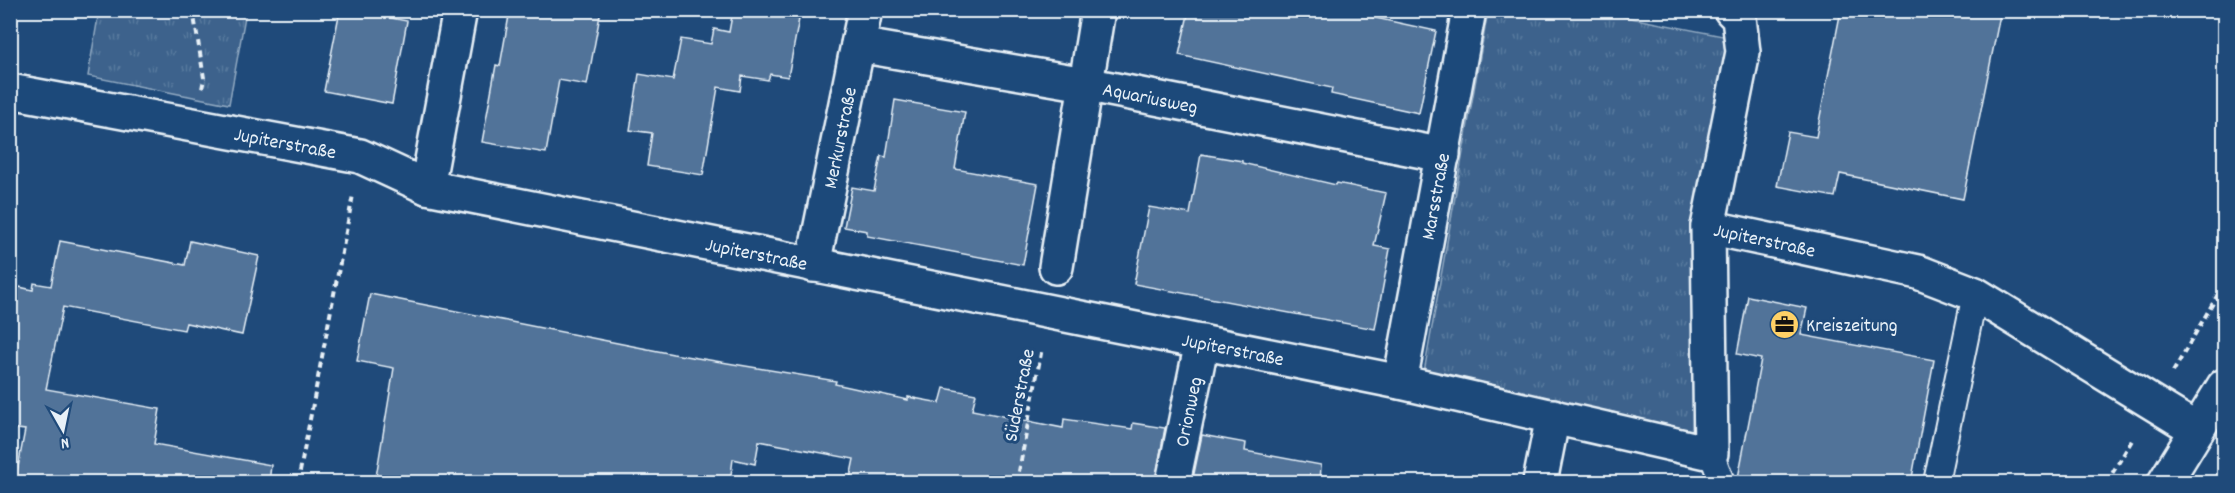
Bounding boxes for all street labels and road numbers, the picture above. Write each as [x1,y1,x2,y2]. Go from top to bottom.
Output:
street label: Aquariusweg [1100,77,1200,123]
street label: Merkurstraße [818,85,866,192]
street label: Jupiterstraße [231,122,338,168]
street label: Marsstraße [1416,151,1459,242]
street label: Jupiterstraße [1711,218,1818,267]
street label: Jupiterstraße [703,232,810,280]
street label: Jupiterstraße [1179,328,1286,375]
street label: Süderstraße [998,347,1044,444]
street label: Orionweg [1170,374,1211,450]

